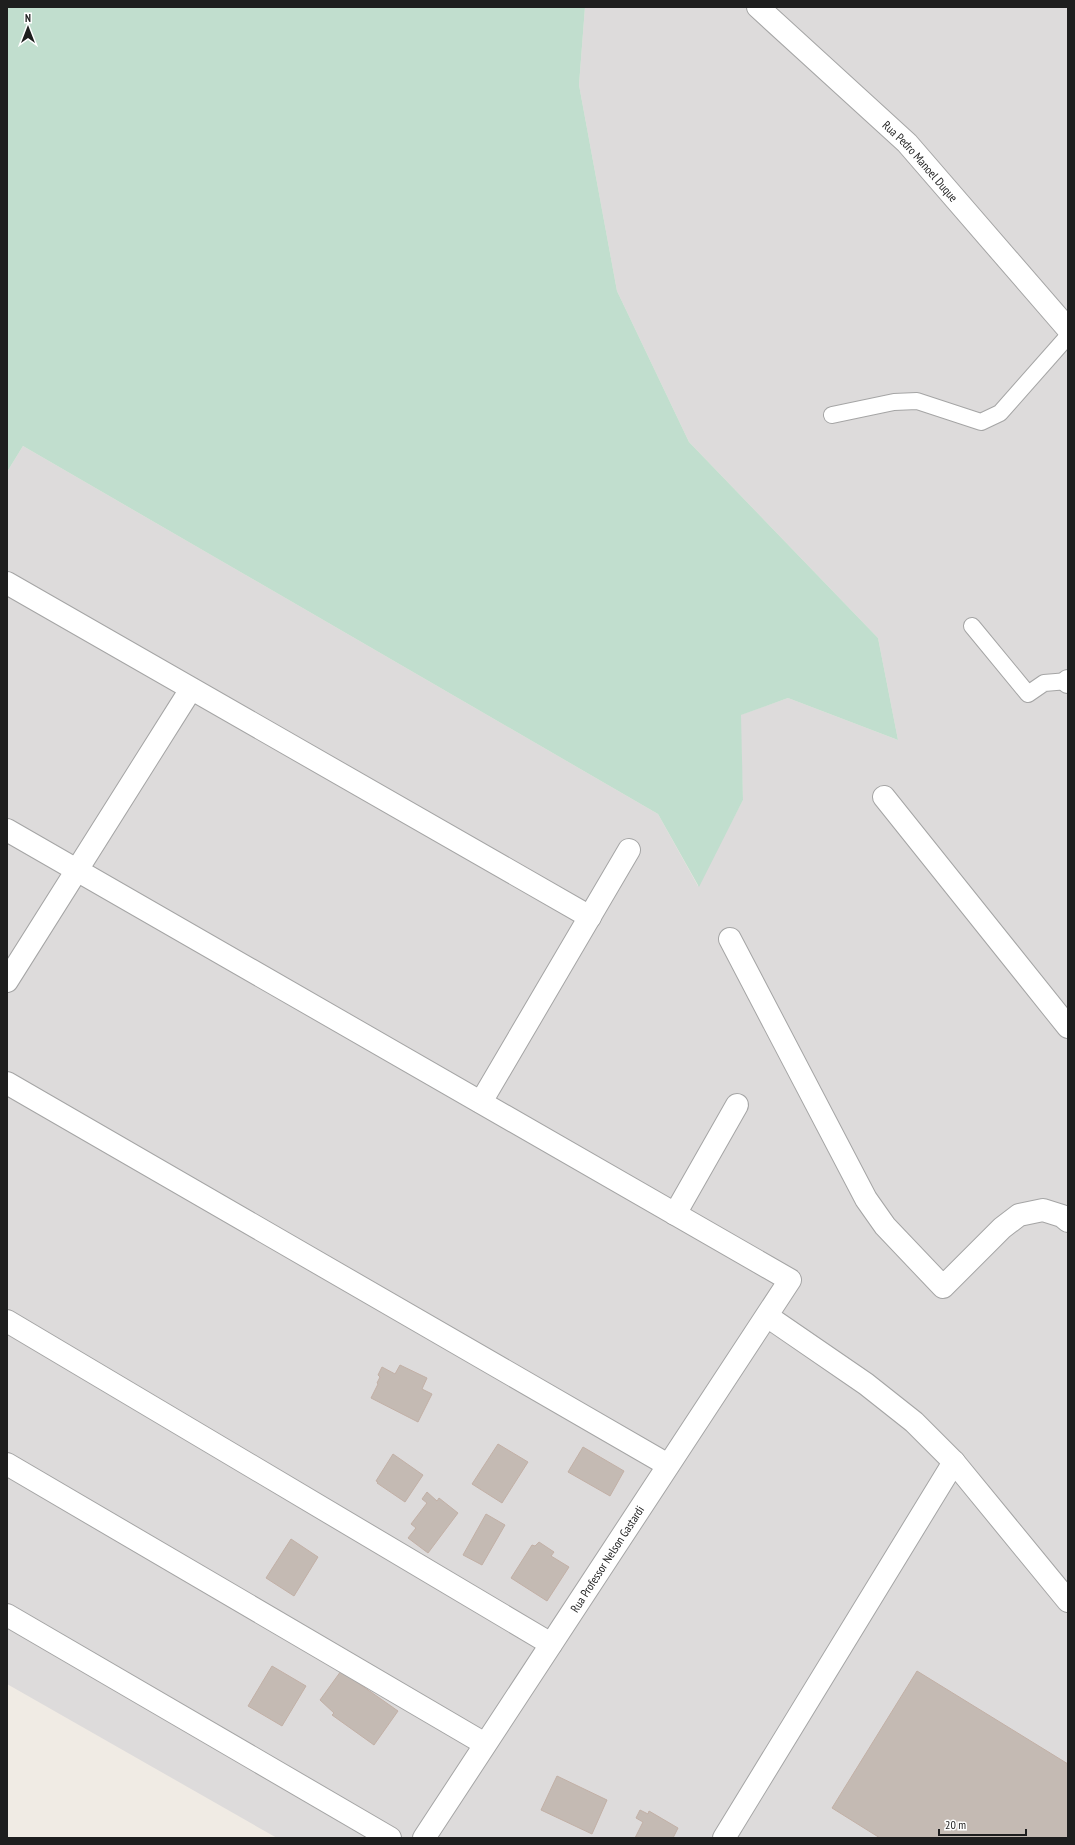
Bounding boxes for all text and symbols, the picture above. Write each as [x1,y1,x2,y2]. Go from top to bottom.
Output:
north arrow [8,8,48,48]
text: N [25,11,31,25]
street label: Rua Pedro Manoel Duque [880,117,962,204]
street label: Rua Professor Nelson Gastardi [567,1503,647,1615]
scale bar [939,1811,1026,1837]
text: 20 m [945,1817,966,1832]

